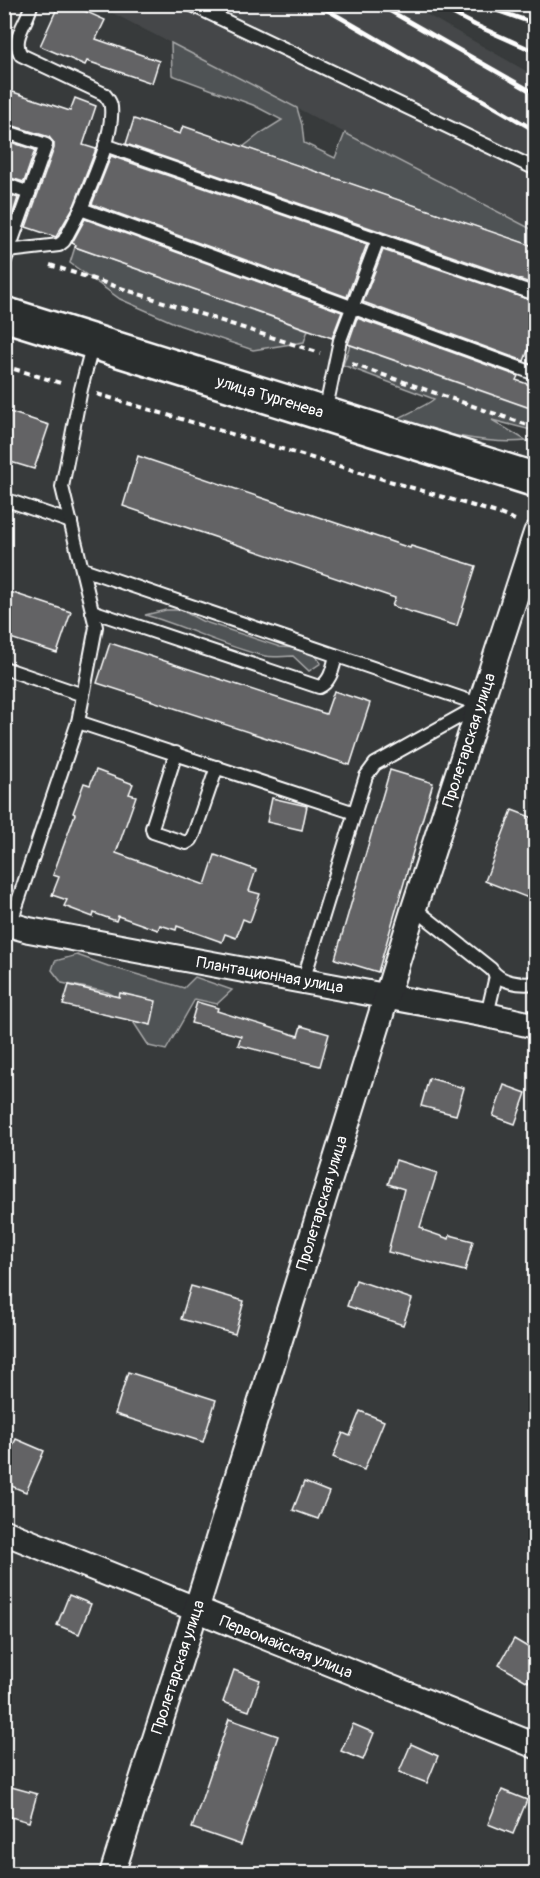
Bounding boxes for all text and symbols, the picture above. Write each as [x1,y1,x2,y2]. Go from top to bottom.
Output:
street label: улица Тургенева [213,371,326,423]
street label: Пролетарская улица [438,670,500,810]
street label: Плантационная улица [195,952,345,998]
street label: Пролетарская улица [292,1133,352,1273]
street label: Пролетарская улица [147,1597,209,1737]
street label: Первомайская улица [217,1611,355,1683]

